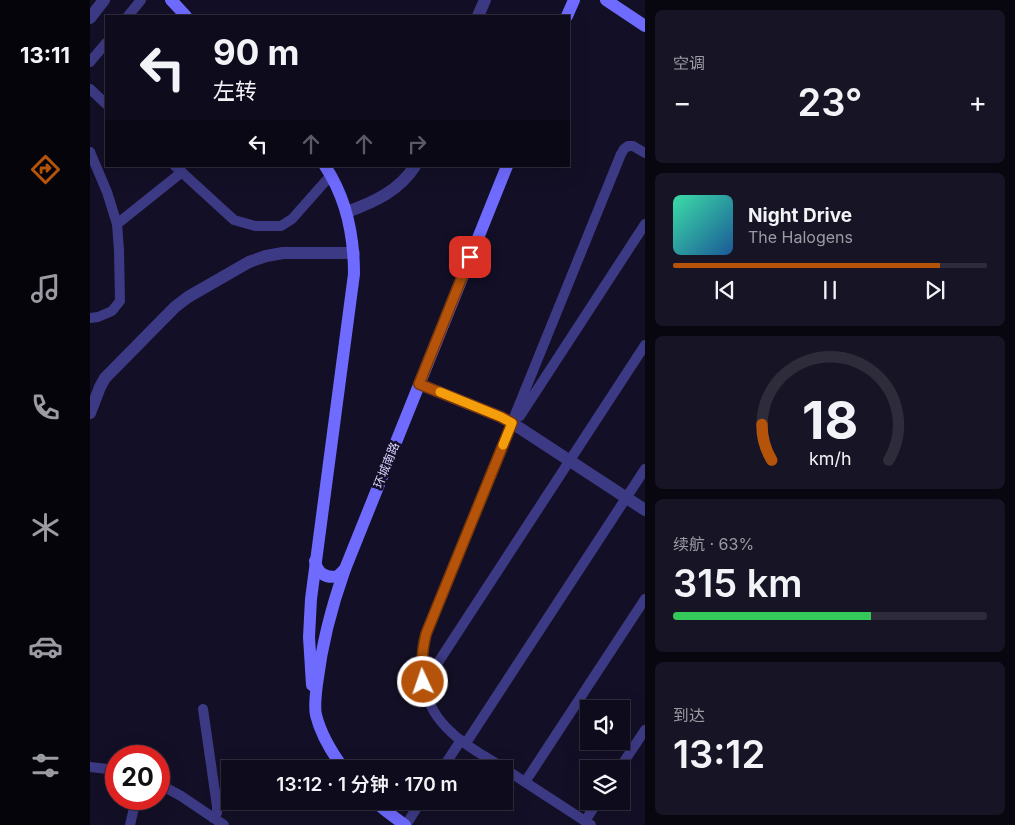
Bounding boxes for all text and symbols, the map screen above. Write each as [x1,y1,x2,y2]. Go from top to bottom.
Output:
text: 90 m [213,31,300,73]
icon: left [130,35,195,100]
text: 13:11 [20,42,70,68]
text: 空调 [673,53,705,73]
text: 左转 [213,78,257,104]
text: 23° [798,79,862,125]
text: − [673,85,692,119]
text: + [968,85,987,119]
icon: left [244,130,272,158]
icon: ahead [297,130,325,158]
icon: ahead [350,130,378,158]
icon: right [403,130,431,158]
icon: directions [28,152,63,187]
text: Night Drive [748,204,852,227]
text: The Halogens [748,227,853,247]
pin [449,236,491,278]
icon: arrive [456,243,484,271]
icon: music [28,271,63,306]
icon: previous [711,276,739,304]
icon: pause [816,276,844,304]
icon: next [921,276,949,304]
text: 18 [802,389,858,452]
icon: phone [28,390,63,425]
street label: 环城南路 [370,440,402,490]
text: km/h [809,448,851,469]
icon: climate [28,510,63,545]
text: 续航 · 63% [673,534,754,554]
text: 315 km [673,560,803,606]
icon: car [28,629,63,664]
position arrow [396,655,448,707]
map controls [580,700,630,810]
button: sound [580,700,630,750]
text: 到达 [673,705,705,725]
text: 13:12 [673,731,765,777]
speed limit sign: 20 [105,745,170,810]
icon: filters [28,748,63,783]
button: layers [580,760,630,810]
text: 13:12 · 1 分钟 · 170 m [276,773,458,796]

